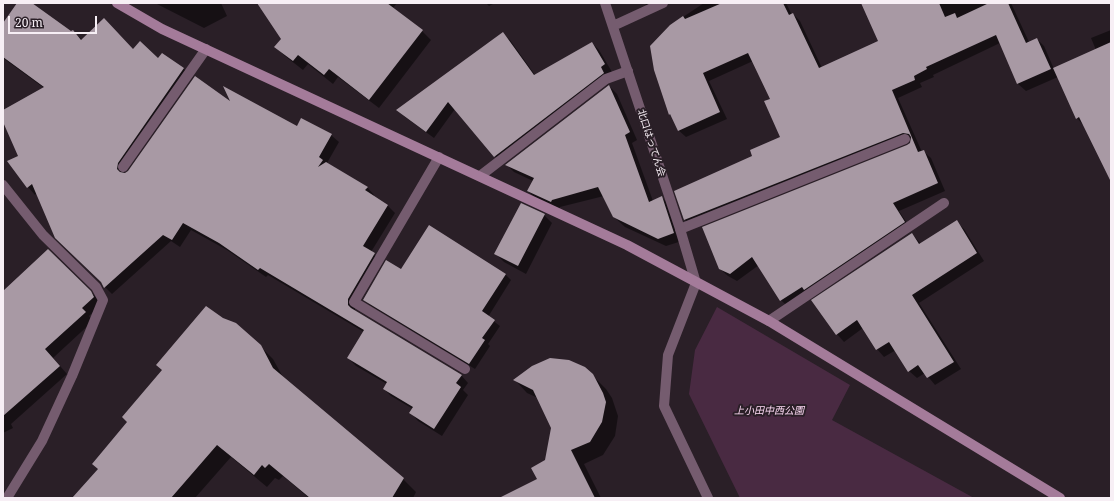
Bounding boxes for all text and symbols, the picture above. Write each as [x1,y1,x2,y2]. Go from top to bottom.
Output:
scale bar [10,8,99,34]
text: 20 m [15,14,43,31]
street label: 北口はってん会 [634,108,668,178]
park label: 上小田中西公園 [734,405,804,417]

